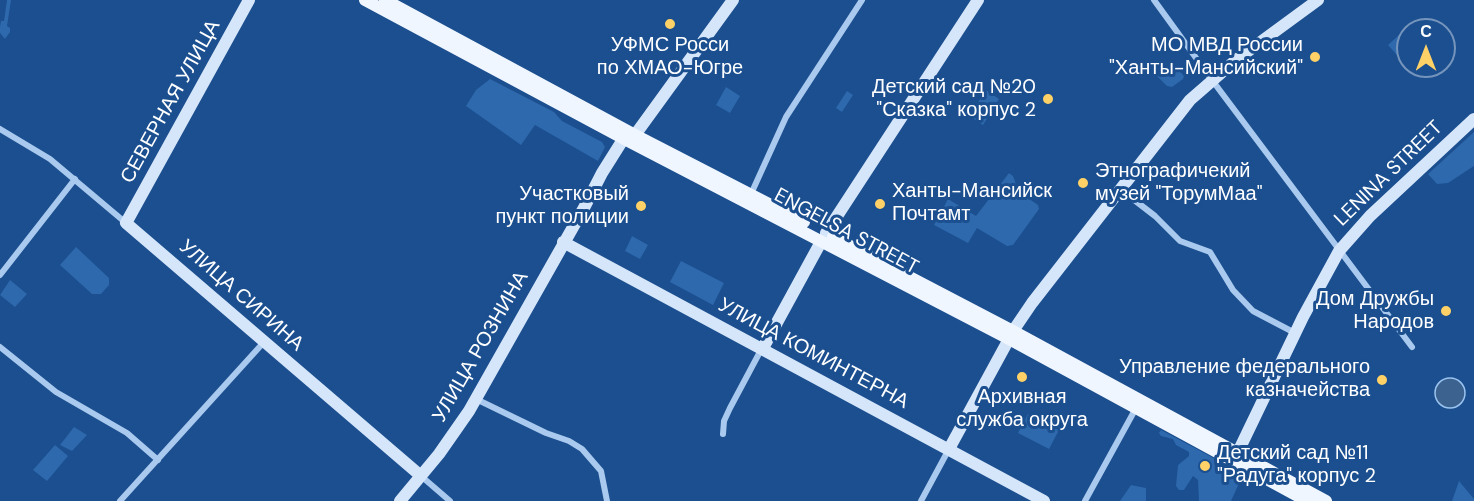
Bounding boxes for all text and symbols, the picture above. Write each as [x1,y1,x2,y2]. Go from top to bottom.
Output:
street label: СЕВЕРНАЯ УЛИЦА [116,16,226,188]
marker: УФМС Росси по ХМАО-Югре [663,17,677,31]
north arrow [1396,18,1456,78]
text: С [1420,21,1432,42]
place label: УФМС Росси по ХМАО-Югре [597,34,743,81]
place label: МО МВД России "Ханты-Мансийский" [1109,34,1303,81]
marker: МО МВД России "Ханты-Мансийский" [1308,50,1322,64]
place label: Детский сад №20 "Сказка" корпус 2 [872,76,1036,123]
marker: Детский сад №20 "Сказка" корпус 2 [1041,92,1055,106]
street label: LENINA STREET [1330,116,1448,232]
place label: Этнографичекий музей "ТорумМаа" [1095,160,1263,207]
marker: Этнографичекий музей "ТорумМаа" [1076,176,1090,190]
place label: Ханты-Мансийск Почтамт [892,180,1052,227]
place label: Участковый пункт полиции [496,183,629,230]
street label: ENGELSA STREET [770,184,922,280]
marker: Ханты-Мансийск Почтамт [873,197,887,211]
marker: Участковый пункт полиции [634,199,648,213]
street label: УЛИЦА СИРИНА [174,235,308,357]
street label: УЛИЦА РОЗНИНА [428,267,534,427]
place label: Дом Дружбы Народов [1316,288,1434,335]
street label: УЛИЦА КОМИНТЕРНА [714,294,912,414]
marker: Дом Дружбы Народов [1439,304,1453,318]
place label: Управление федерального казначейства [1119,356,1370,403]
marker: Архивная служба округа [1015,370,1029,384]
marker: Управление федерального казначейства [1375,373,1389,387]
place label: Архивная служба округа [956,386,1088,433]
place label: Детский сад №11 "Радуга" корпус 2 [1217,442,1376,489]
marker: Детский сад №11 "Радуга" корпус 2 [1198,459,1212,473]

